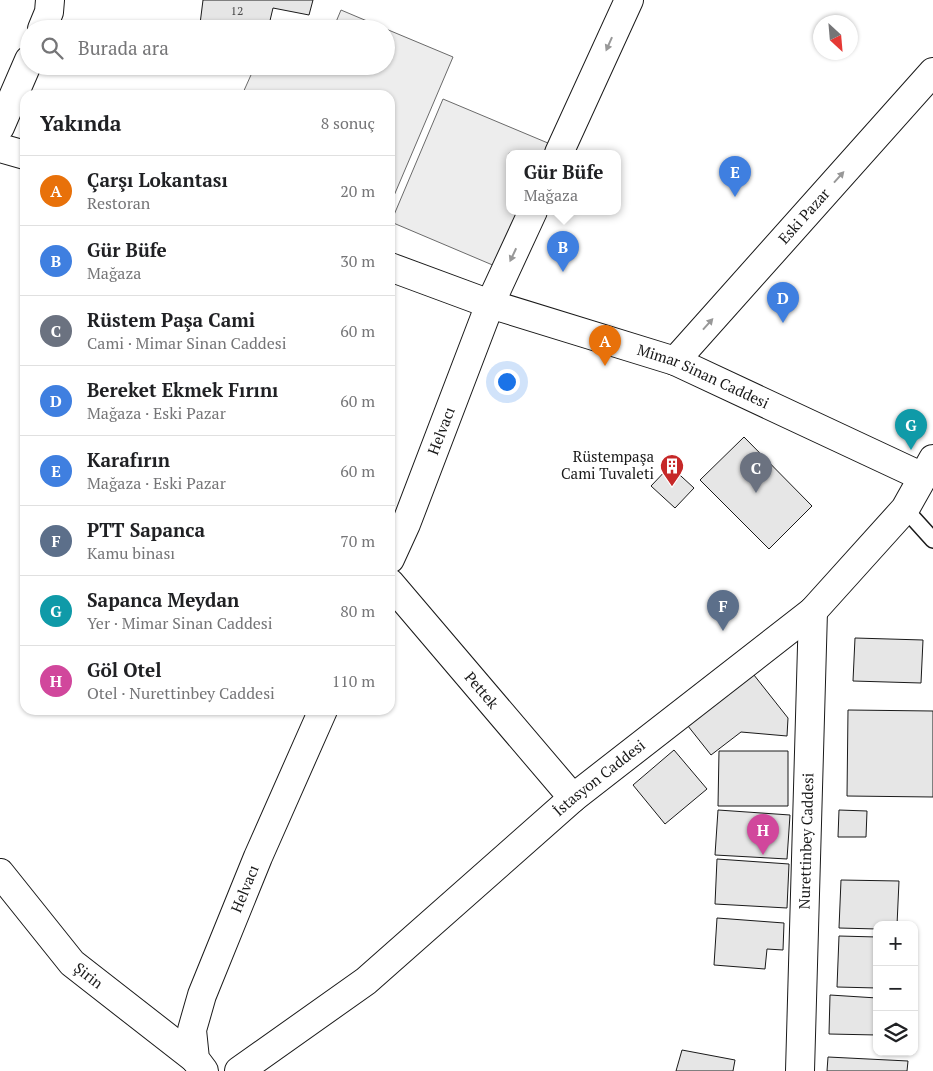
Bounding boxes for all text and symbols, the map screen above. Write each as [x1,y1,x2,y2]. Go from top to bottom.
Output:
house number: 12 [231,3,243,18]
north arrow [813,15,858,60]
search box [20,20,395,75]
icon: search [38,34,66,62]
text: Burada ara [78,35,169,60]
one-way arrow [604,37,612,51]
text: Yakında [40,109,121,137]
text: 8 sonuç [321,112,375,134]
popup [506,150,621,215]
pin: E [719,156,751,197]
text: Gür Büfe [524,159,603,184]
text: Çarşı Lokantası [87,167,228,192]
one-way arrow [834,171,845,184]
text: A [50,180,62,202]
text: 20 m [340,180,375,202]
street label: Eski Pazar [773,183,834,248]
text: Mağaza [524,184,578,206]
text: Restoran [87,192,150,214]
pin: B [547,231,579,272]
text: Gür Büfe [87,237,167,262]
one-way arrow [508,248,516,262]
text: B [51,250,61,272]
text: 30 m [340,250,375,272]
text: Mağaza [87,262,141,284]
pin: D [767,282,799,323]
text: Rüstem Paşa Cami [87,307,255,332]
one-way arrow [702,318,713,331]
text: C [51,320,61,342]
text: 60 m [340,320,375,342]
pin: A [589,325,621,366]
text: Cami · Mimar Sinan Caddesi [87,332,287,354]
street label: Mimar Sinan Caddesi [635,339,773,413]
your location [494,369,520,395]
text: Bereket Ekmek Fırını [87,377,278,402]
text: D [50,390,62,412]
text: 60 m [340,390,375,412]
text: Mağaza · Eski Pazar [87,402,226,424]
street label: Helvacı [422,404,459,457]
pin: G [895,409,927,450]
place label: Rüstempaşa Cami Tuvaleti [561,446,654,483]
text: Karafırın [87,447,170,472]
pin: C [740,452,772,493]
building icon: Rüstempaşa Cami Tuvaleti [659,453,685,487]
text: E [51,460,61,482]
text: 60 m [340,460,375,482]
text: Mağaza · Eski Pazar [87,472,226,494]
text: PTT Sapanca [87,517,205,542]
text: F [51,530,61,552]
text: 70 m [340,530,375,552]
text: Kamu binası [87,542,175,564]
text: Sapanca Meydan [87,587,239,612]
pin: F [707,590,739,631]
text: G [50,600,62,622]
text: 80 m [340,600,375,622]
text: Yer · Mimar Sinan Caddesi [87,612,273,634]
text: Göl Otel [87,657,162,682]
street label: Pettek [461,667,504,713]
text: H [50,670,62,692]
text: 110 m [332,670,375,692]
text: Otel · Nurettinbey Caddesi [87,682,275,704]
street label: İstasyon Caddesi [548,735,649,820]
street label: Nurettinbey Caddesi [794,772,817,910]
pin: H [747,814,779,855]
street label: Helvacı [225,862,263,915]
map controls [873,921,918,1056]
button: + [873,921,918,966]
street label: Şirin [70,957,108,993]
button: − [873,966,918,1011]
button: layers [873,1011,918,1056]

